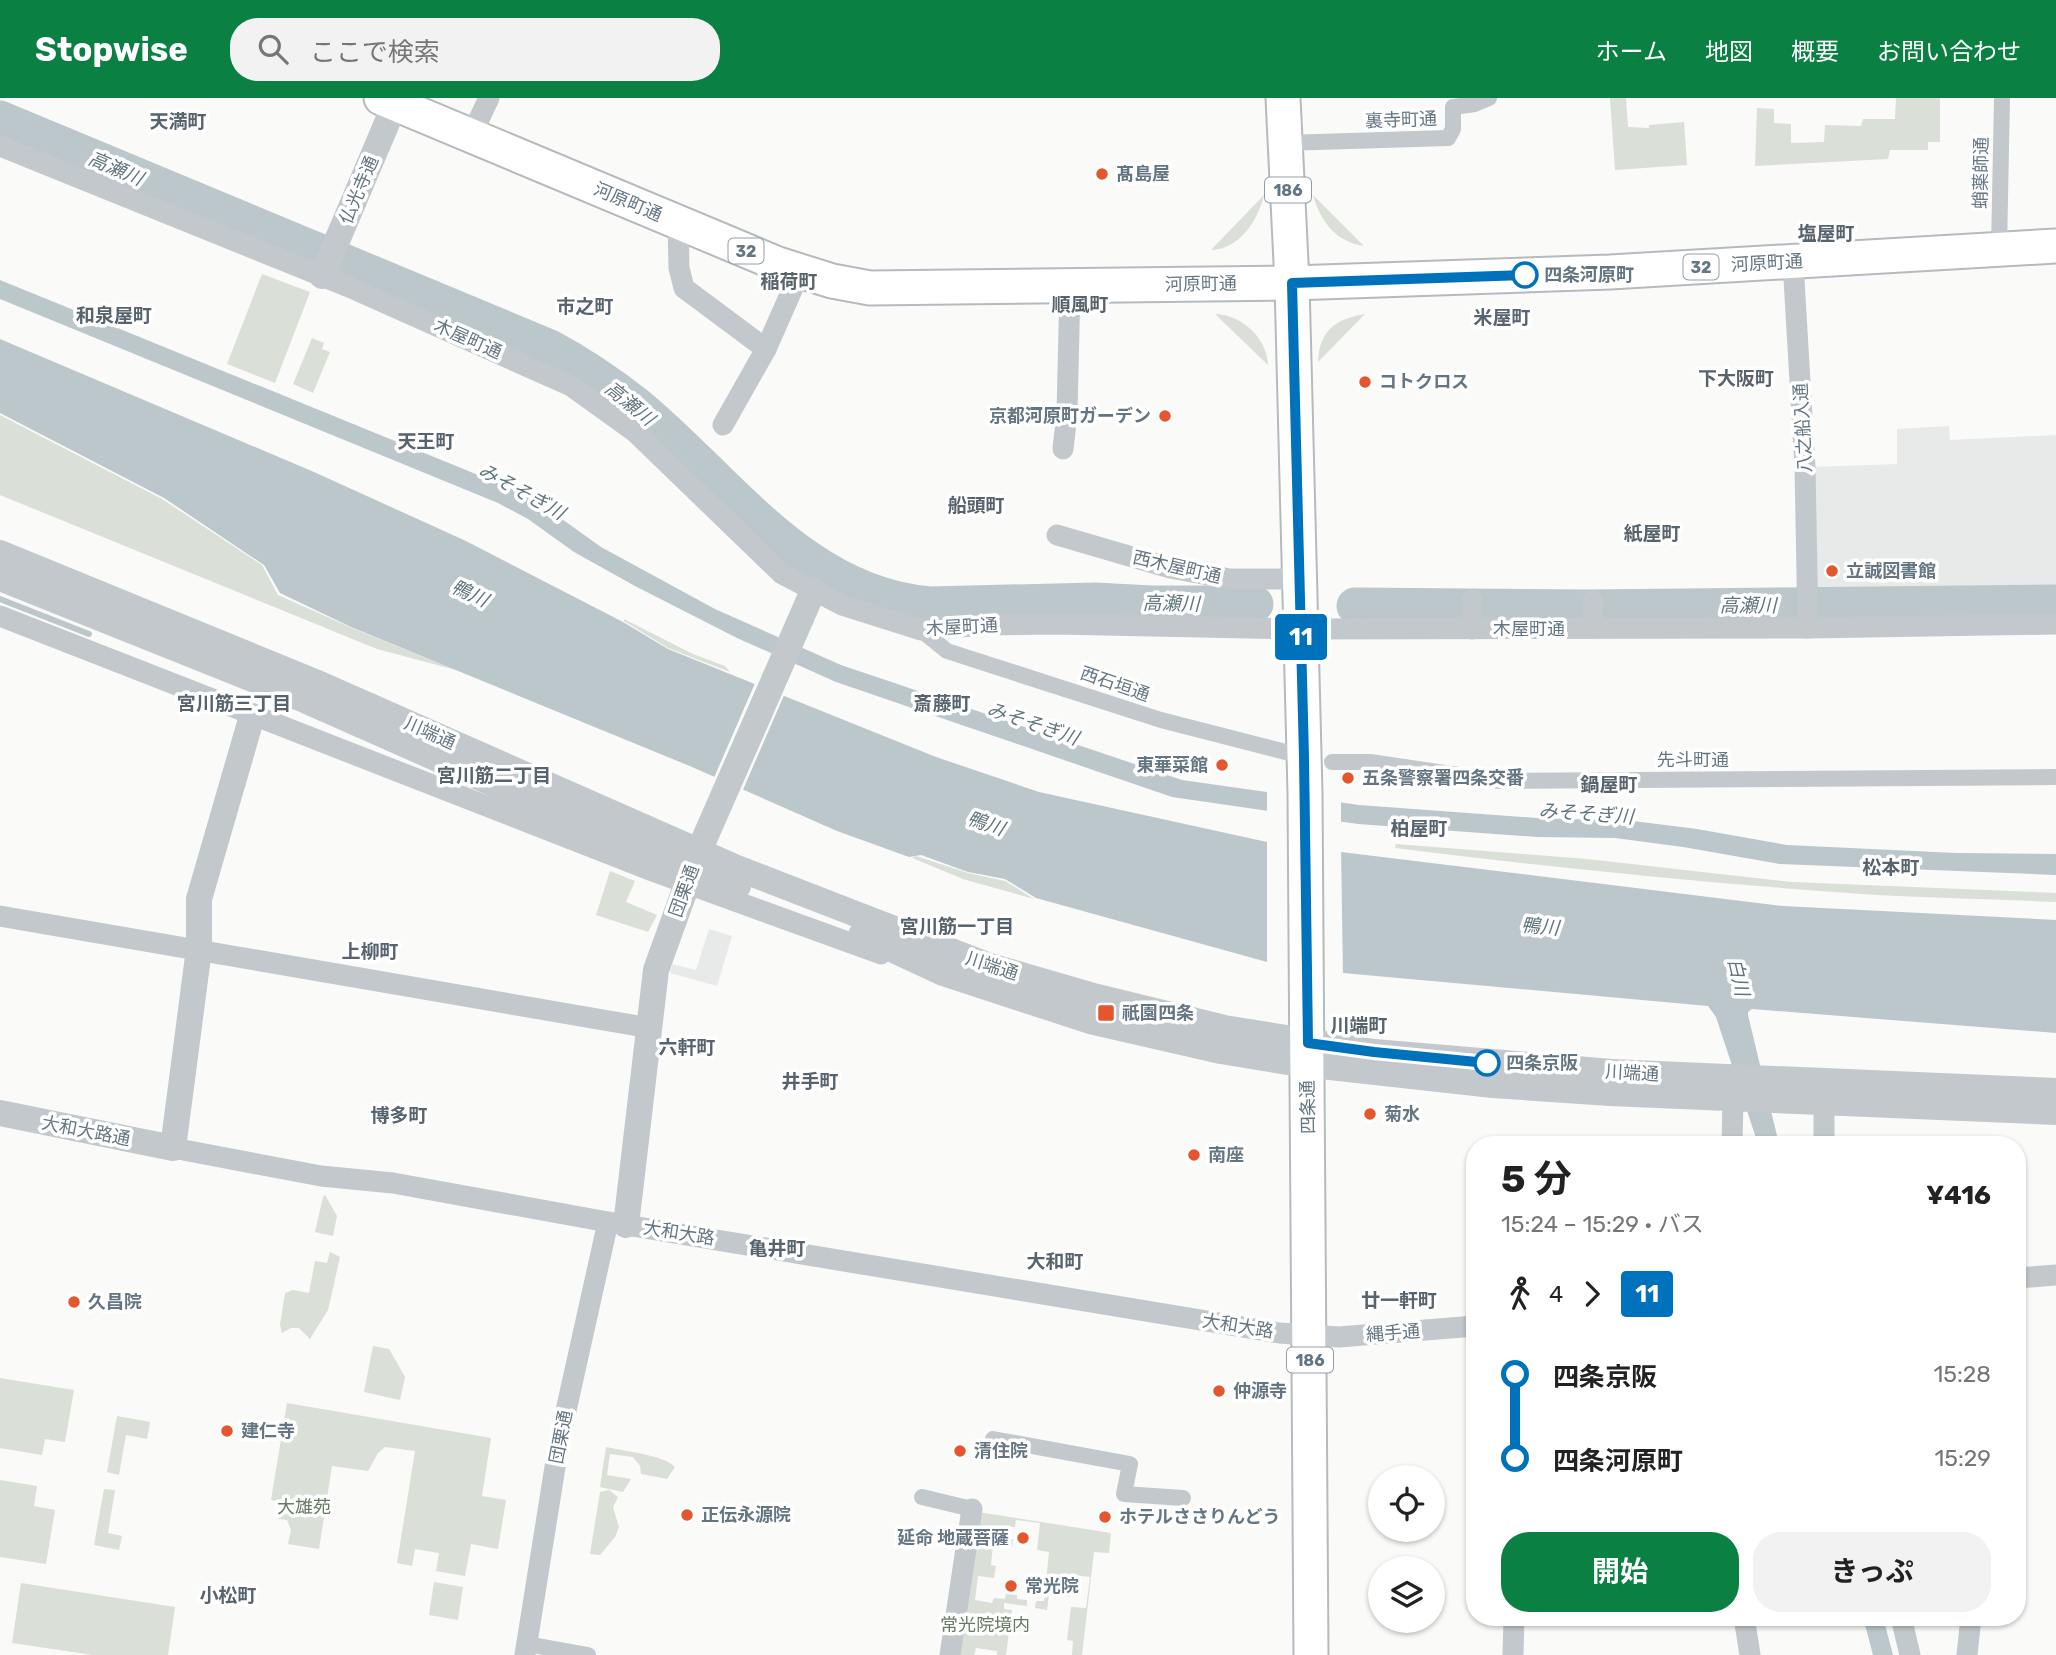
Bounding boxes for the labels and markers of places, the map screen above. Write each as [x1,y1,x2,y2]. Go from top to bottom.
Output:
place label: 髙島屋 [1116,163,1170,185]
marker: 髙島屋 [1094,166,1110,182]
marker: 四条河原町 [1512,262,1538,288]
place label: 四条河原町 [1544,264,1634,286]
place label: コトクロス [1379,371,1469,393]
marker: コトクロス [1357,374,1373,390]
place label: 京都河原町ガーデン [989,405,1151,427]
marker: 京都河原町ガーデン [1157,408,1173,424]
place label: 立誠図書館 [1846,560,1936,582]
marker: 立誠図書館 [1824,563,1840,579]
place label: 東華菜館 [1136,754,1208,776]
marker: 東華菜館 [1214,757,1230,773]
place label: 五条警察署四条交番 [1362,767,1524,789]
marker: 五条警察署四条交番 [1340,770,1356,786]
place label: 祇園四条 [1122,1002,1194,1024]
marker: 祇園四条 [1096,1003,1116,1023]
marker: 四条京阪 [1474,1050,1500,1076]
place label: 四条京阪 [1506,1052,1578,1074]
place label: 菊水 [1384,1103,1420,1125]
marker: 菊水 [1362,1106,1378,1122]
place label: 南座 [1208,1144,1244,1166]
marker: 南座 [1186,1147,1202,1163]
place label: 久昌院 [88,1291,142,1313]
marker: 久昌院 [66,1294,82,1310]
place label: 仲源寺 [1233,1380,1287,1402]
marker: 仲源寺 [1211,1383,1227,1399]
place label: 建仁寺 [241,1420,295,1442]
marker: 建仁寺 [219,1423,235,1439]
place label: 清住院 [974,1440,1028,1462]
marker: 清住院 [952,1443,968,1459]
place label: 正伝永源院 [701,1504,791,1526]
place label: ホテルささりんどう [1119,1506,1280,1528]
marker: 正伝永源院 [679,1507,695,1523]
marker: ホテルささりんどう [1097,1509,1113,1525]
place label: 延命 地蔵菩薩 [897,1527,1009,1549]
marker: 延命 地蔵菩薩 [1015,1530,1031,1546]
place label: 常光院 [1025,1575,1079,1597]
marker: 常光院 [1003,1578,1019,1594]

